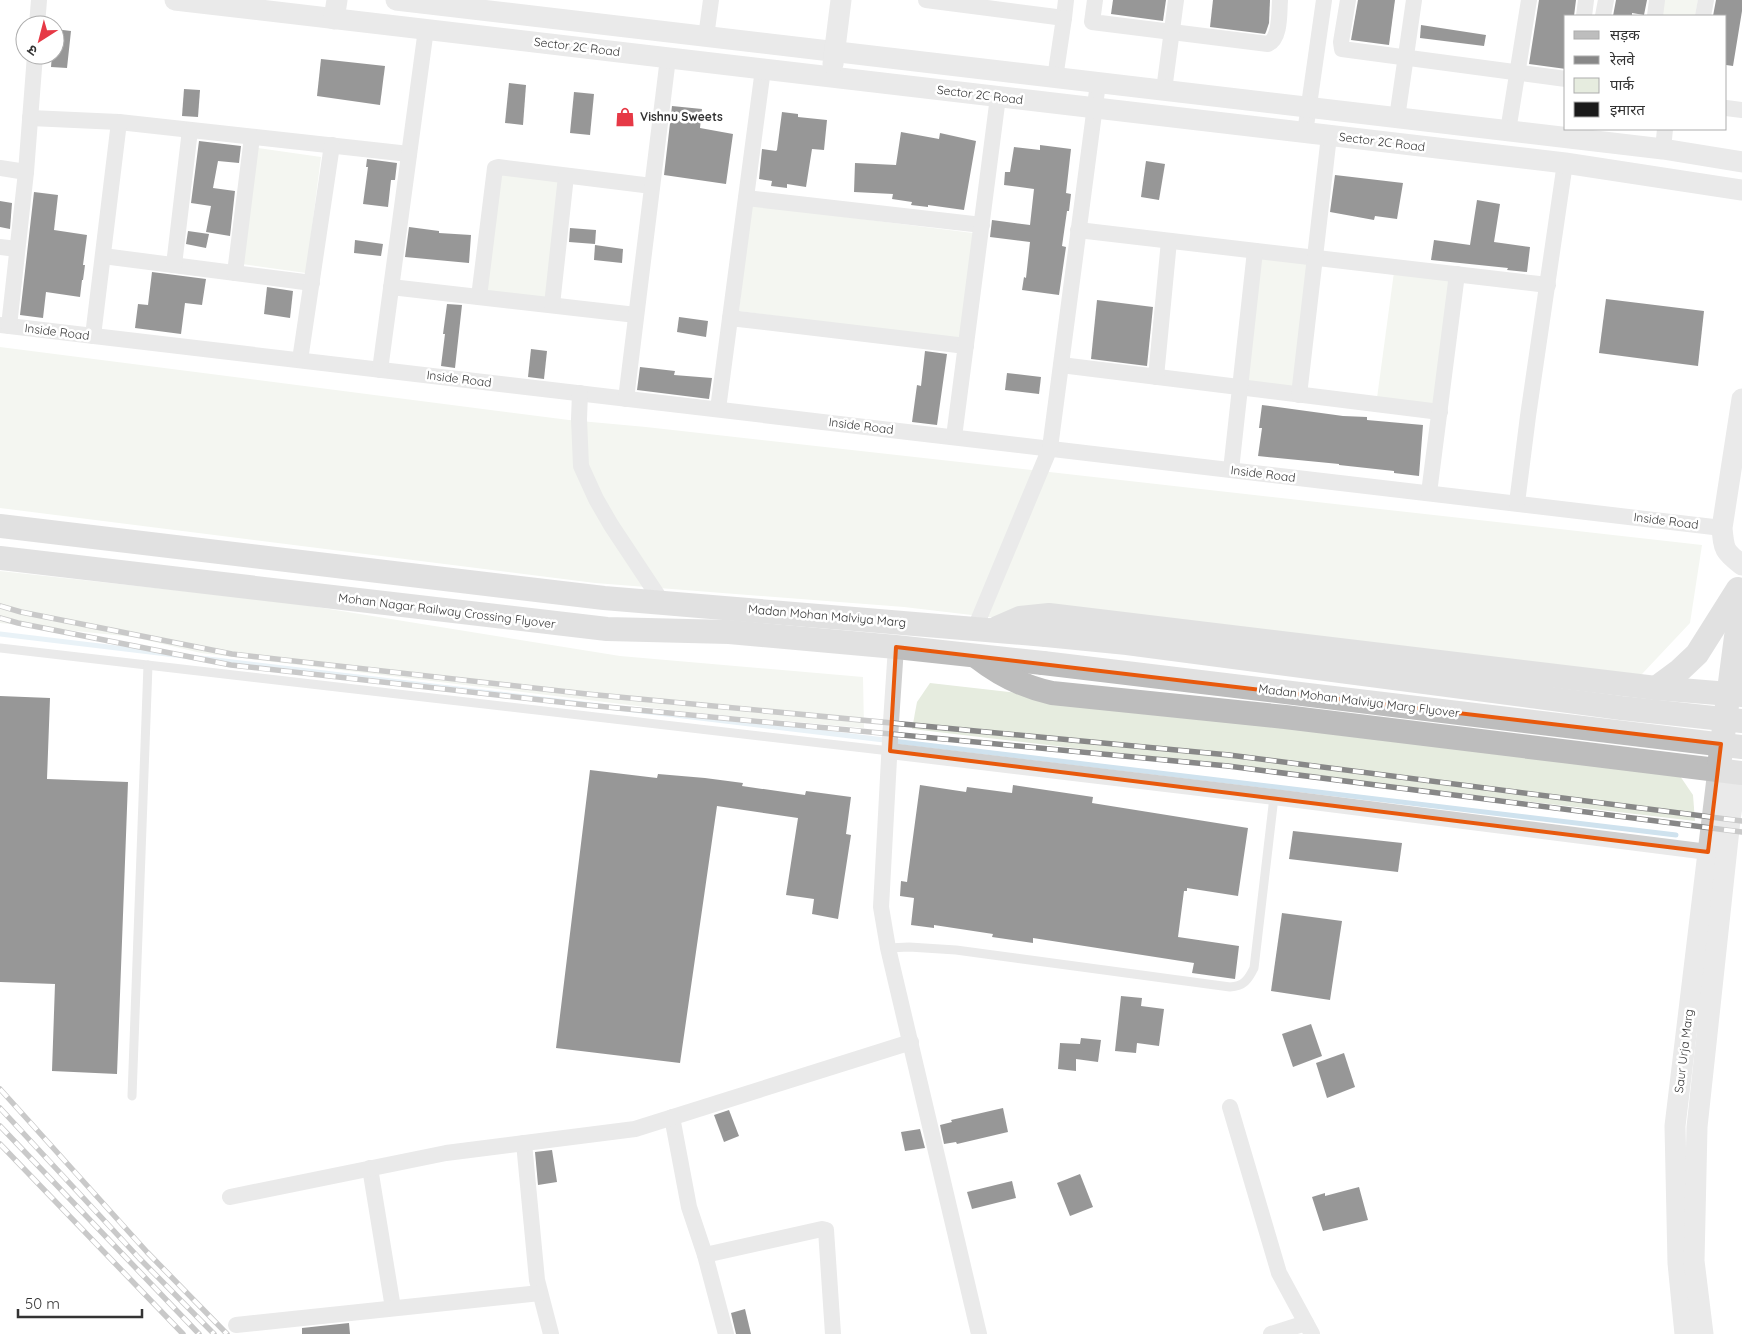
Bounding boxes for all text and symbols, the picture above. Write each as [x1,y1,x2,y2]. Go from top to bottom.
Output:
north arrow [15,15,65,65]
legend [1564,15,1727,130]
text: सड़क [1610,25,1640,44]
street label: Sector 2C Road [533,34,621,59]
text: उ [23,40,41,60]
text: रेलवे [1609,50,1635,69]
text: पार्क [1610,75,1634,94]
street label: Sector 2C Road [936,82,1024,107]
text: इमारत [1610,100,1645,119]
shop icon: Vishnu Sweets [614,106,636,128]
place label: Vishnu Sweets [640,109,723,124]
street label: Sector 2C Road [1338,129,1426,154]
street label: Inside Road [24,320,90,343]
street label: Inside Road [426,367,492,390]
street label: Inside Road [828,414,894,437]
street label: Inside Road [1230,462,1296,485]
street label: Inside Road [1633,509,1699,532]
street label: Mohan Nagar Railway Crossing Flyover [337,590,557,631]
street label: Madan Mohan Malviya Marg [747,601,907,630]
street label: Madan Mohan Malviya Marg Flyover [1258,681,1461,720]
street label: Saur Urja Marg [1671,1008,1696,1094]
scale bar [18,1286,141,1318]
text: 50 m [25,1294,60,1313]

